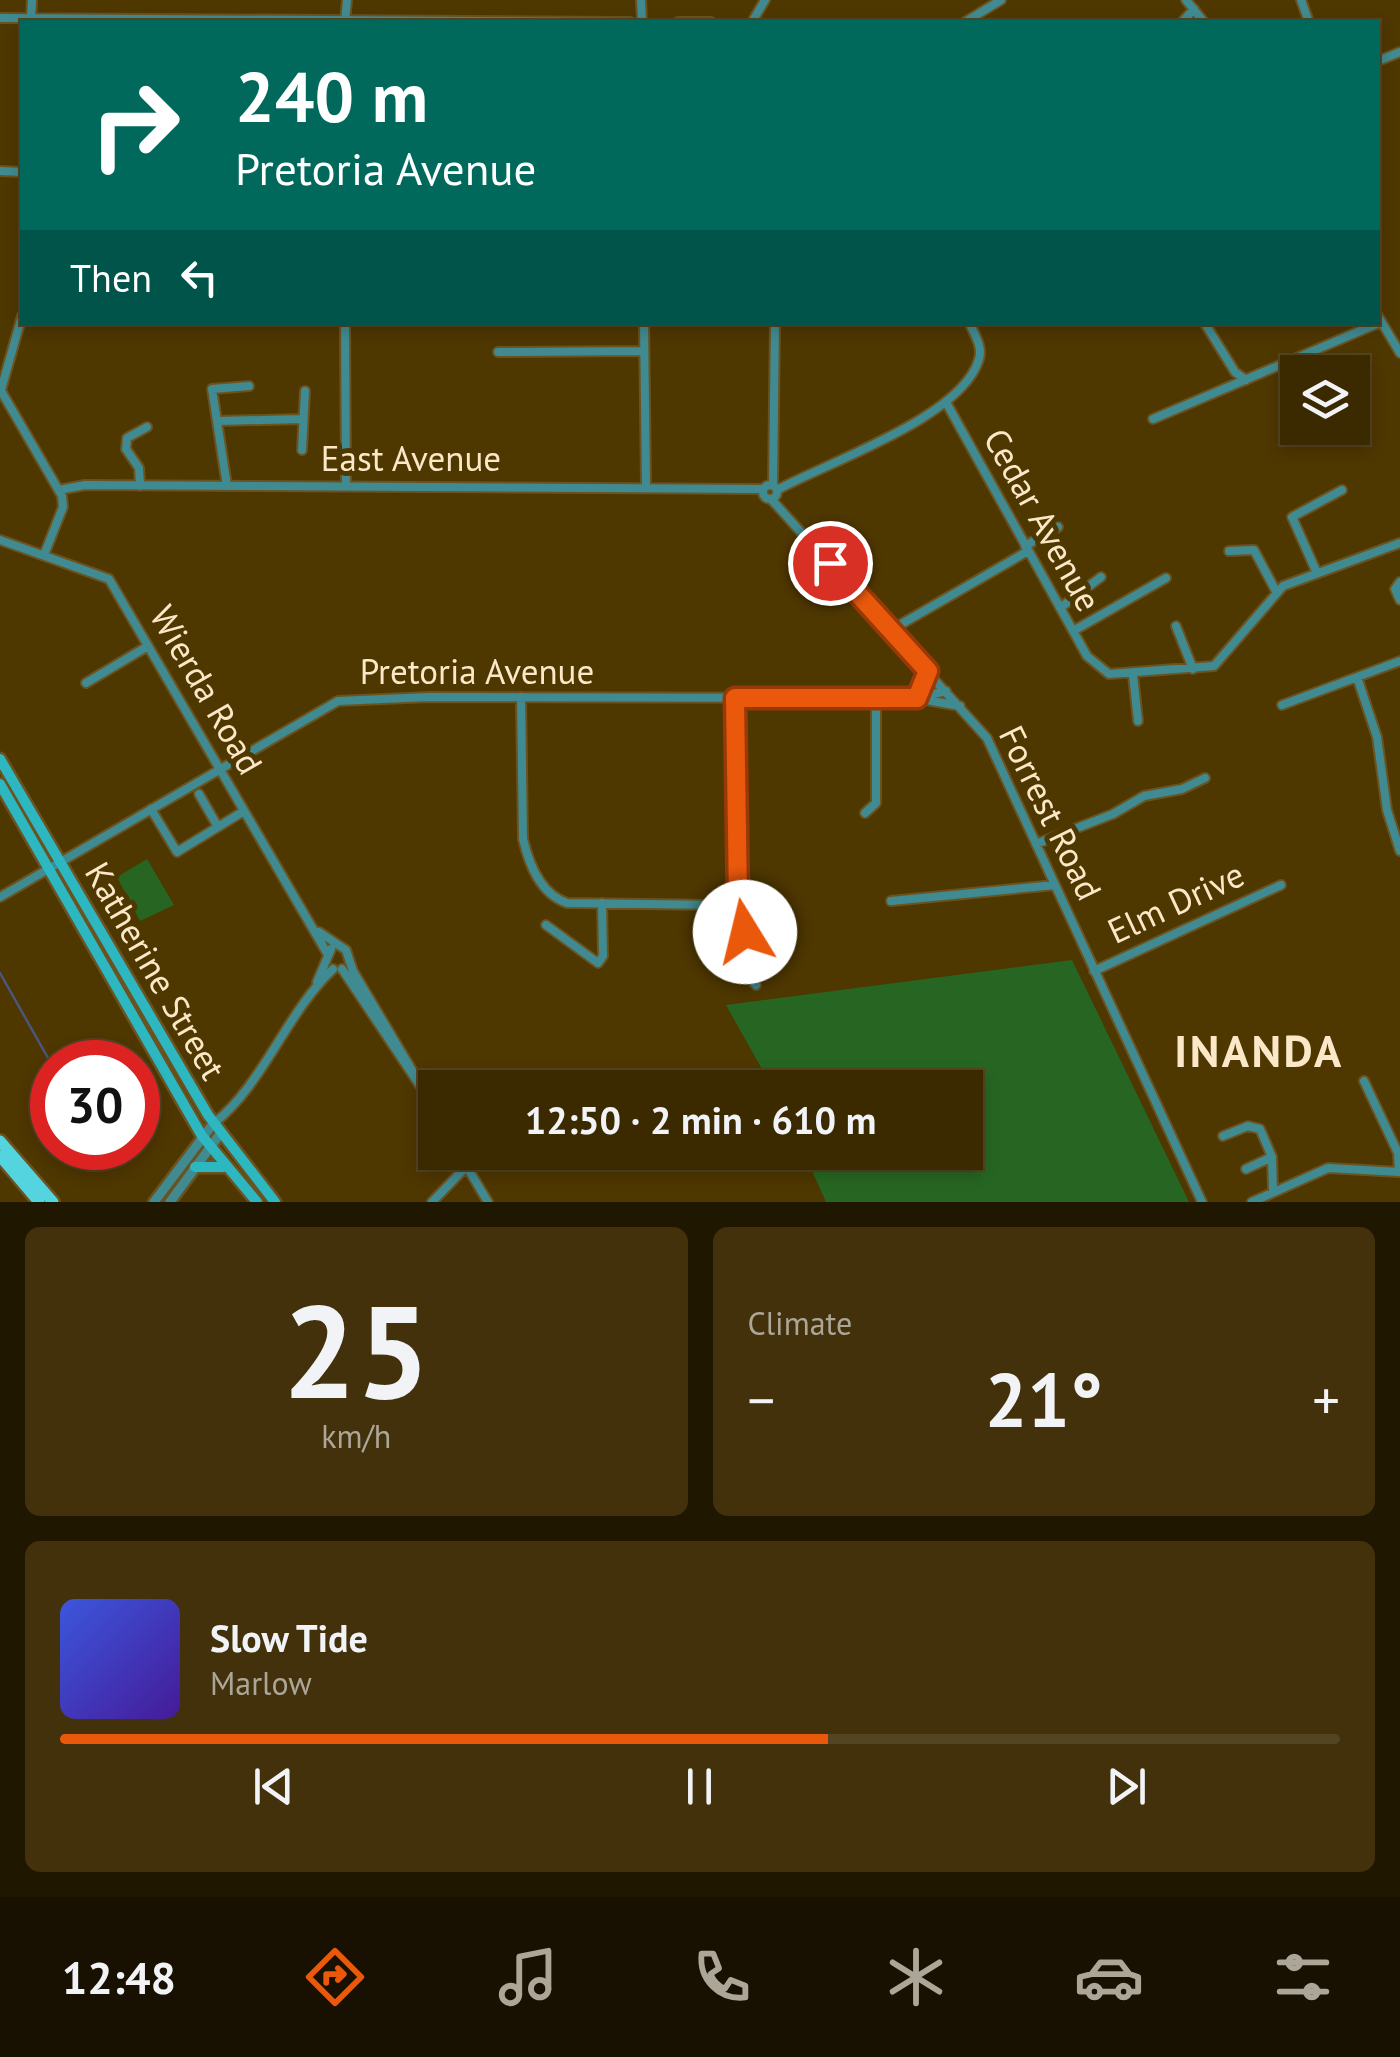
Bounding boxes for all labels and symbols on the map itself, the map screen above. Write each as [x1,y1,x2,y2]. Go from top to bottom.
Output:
street label: Cedar Avenue [974,420,1112,619]
street label: East Avenue [321,435,501,481]
pin [788,521,873,606]
street label: Wierda Road [140,597,274,782]
street label: Pretoria Avenue [360,648,594,694]
street label: Forrest Road [989,718,1113,907]
street label: Elm Drive [1100,851,1251,954]
street label: Katherine Street [75,854,237,1088]
position arrow [693,880,797,984]
district label: INANDA [1174,1021,1344,1079]
speed limit sign: 30 [30,1040,160,1170]

